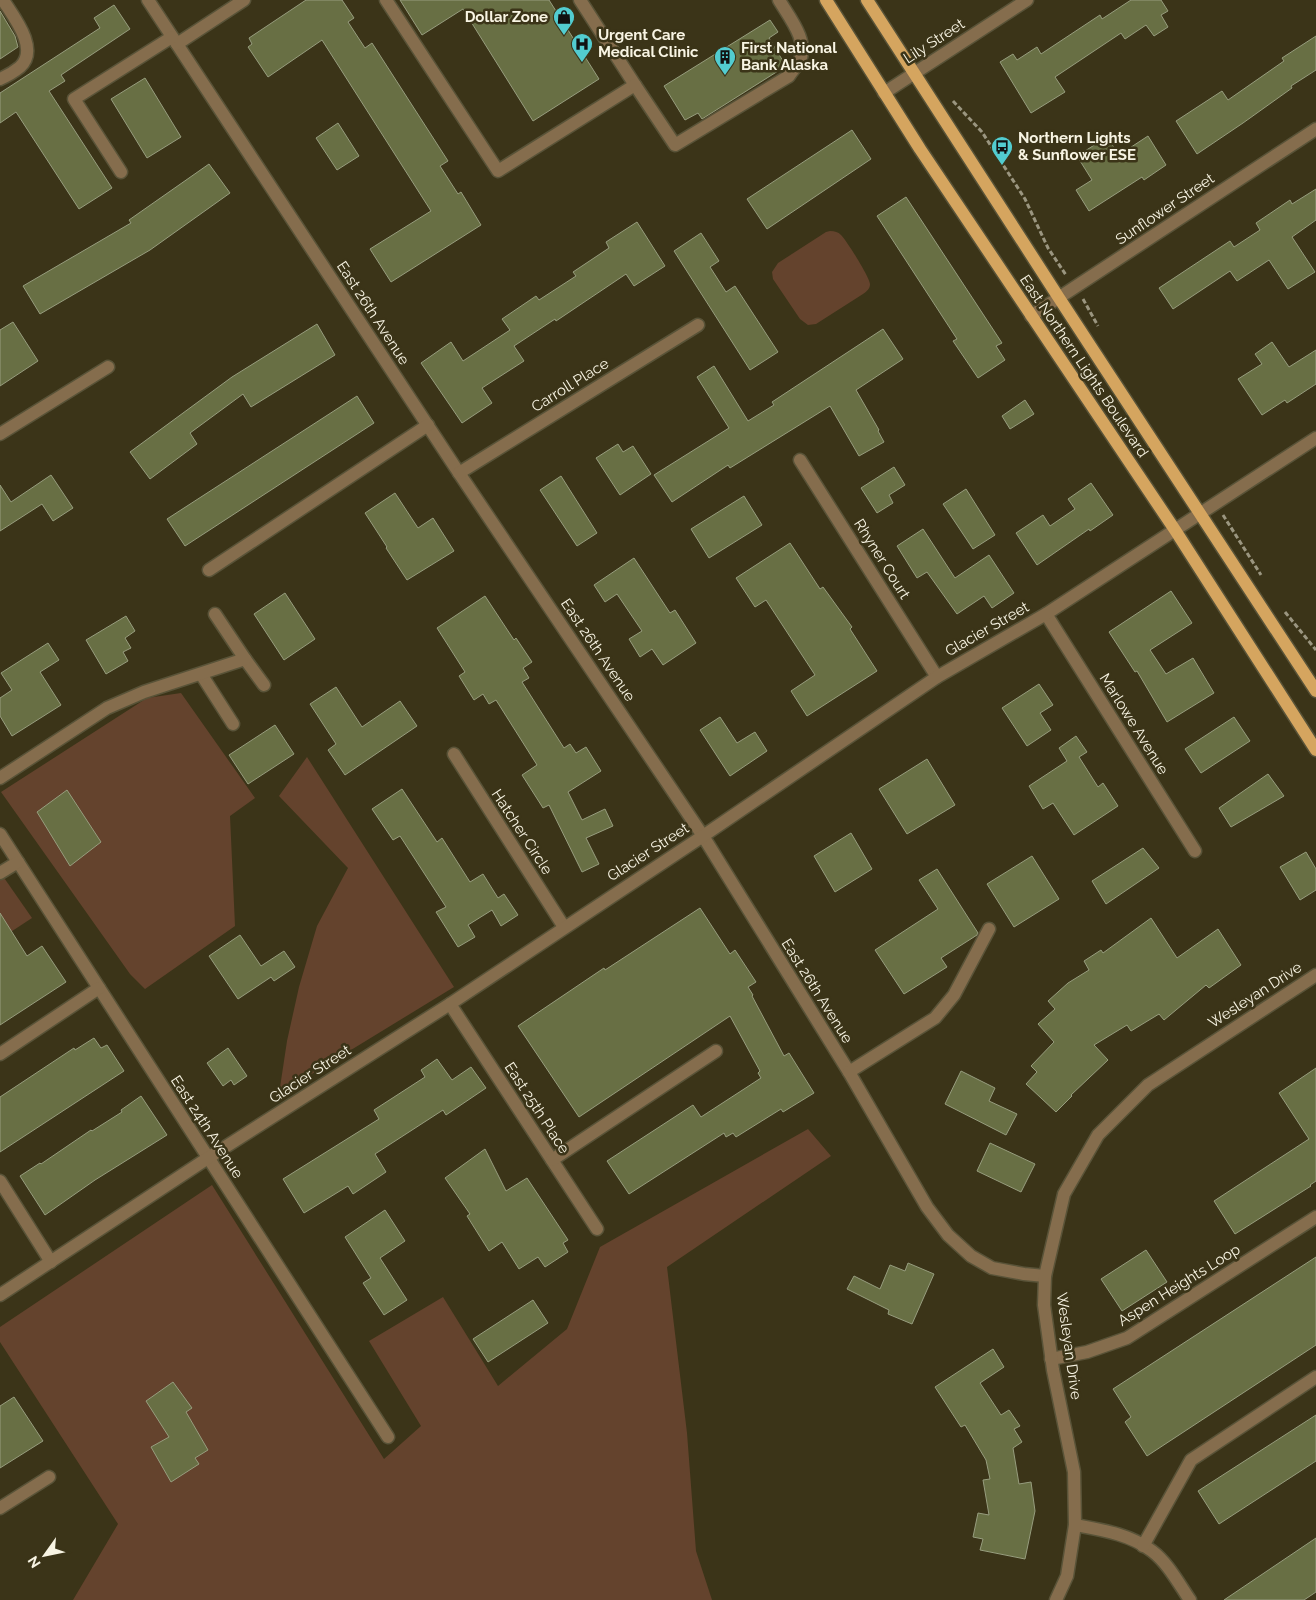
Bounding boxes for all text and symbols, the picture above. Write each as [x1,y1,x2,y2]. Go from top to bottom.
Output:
shop icon: Dollar Zone [552,5,576,36]
place label: Dollar Zone [465,8,548,26]
street label: Lily Street [900,15,968,67]
place label: Urgent Care Medical Clinic [598,26,699,61]
hospital icon: Urgent Care Medical Clinic [570,32,594,63]
place label: First National Bank Alaska [741,39,837,74]
building icon: First National Bank Alaska [713,45,737,76]
place label: Northern Lights & Sunflower ESE [1018,129,1136,164]
bus stop icon: Northern Lights & Sunflower ESE [990,135,1014,166]
street label: Sunflower Street [1112,169,1218,249]
street label: East 26th Avenue [333,258,413,368]
street label: East Northern Lights Boulevard [1016,271,1152,461]
street label: Carroll Place [528,354,612,416]
street label: Rhyner Court [850,516,914,602]
street label: East 26th Avenue [557,595,639,705]
street label: Glacier Street [942,598,1032,660]
street label: Marlowe Avenue [1096,670,1172,778]
street label: Hatcher Circle [488,786,556,878]
street label: Glacier Street [604,819,692,885]
street label: East 26th Avenue [778,935,857,1047]
street label: Wesleyan Drive [1205,958,1305,1032]
street label: Glacier Street [266,1041,354,1107]
street label: East 25th Place [501,1059,573,1157]
street label: East 24th Avenue [167,1072,247,1182]
street label: Aspen Heights Loop [1115,1240,1243,1330]
street label: Wesleyan Drive [1053,1291,1085,1401]
north arrow [20,1530,70,1580]
text: N [24,1553,44,1571]

